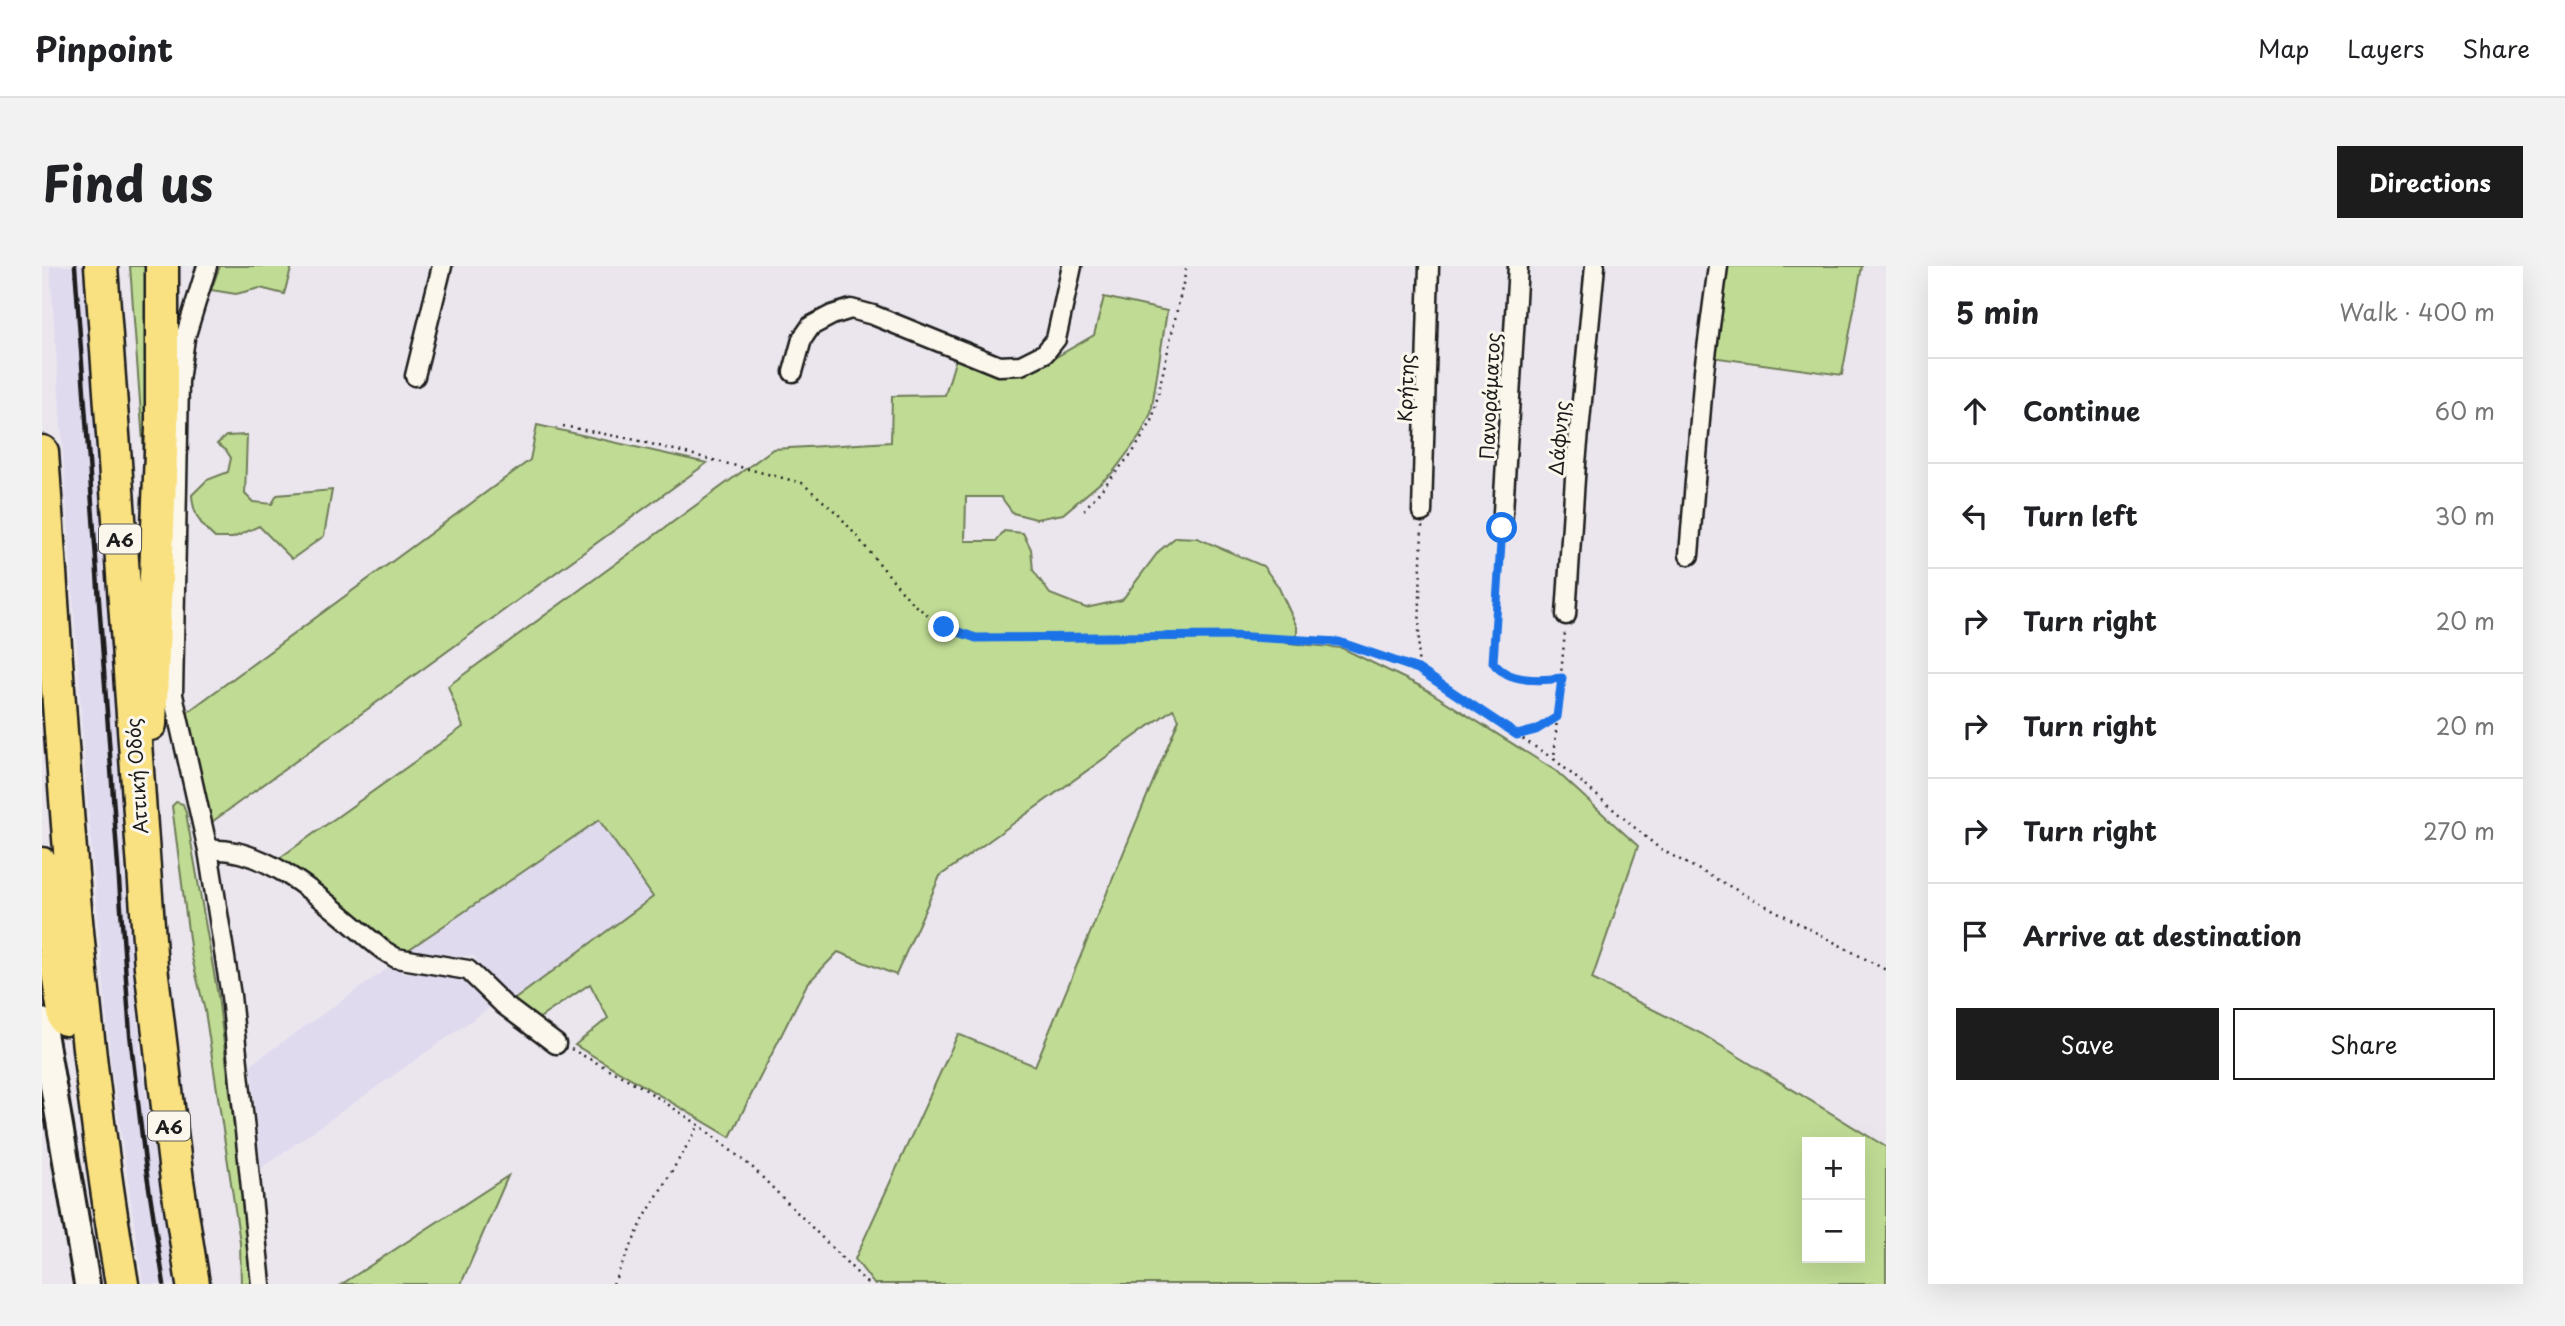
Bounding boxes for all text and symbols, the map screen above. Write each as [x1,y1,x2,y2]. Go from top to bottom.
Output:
text: Pinpoint [35,23,173,73]
text: Map [2258,30,2309,66]
text: Layers [2347,30,2424,66]
text: Share [2462,30,2530,66]
text: Find us [42,145,213,219]
button: Directions [2337,146,2523,218]
text: 5 min [1956,289,2039,334]
text: Walk · 400 m [2340,294,2495,329]
street label: Πανοράματος [1472,332,1506,460]
street label: Κρήτης [1390,353,1420,423]
text: Continue [2023,391,2140,430]
icon: ahead [1956,392,1994,430]
text: 60 m [2435,393,2495,428]
street label: Δάφνης [1541,399,1575,476]
text: Turn left [2023,496,2138,535]
icon: left [1956,497,1994,535]
text: 30 m [2434,498,2495,533]
route start [1486,512,1517,543]
road number: Α6 [99,524,141,554]
text: Turn right [2023,601,2157,640]
icon: right [1956,602,1994,640]
text: 20 m [2436,603,2495,638]
route end [928,611,959,642]
text: Turn right [2023,706,2157,745]
icon: right [1956,707,1994,745]
text: 20 m [2436,708,2495,743]
street label: Αττική Οδός [118,717,154,835]
text: Turn right [2023,811,2157,850]
icon: right [1956,812,1994,850]
text: 270 m [2423,813,2495,848]
text: Arrive at destination [2023,916,2302,955]
icon: arrive [1956,917,1994,955]
button: Save [1956,1008,2219,1080]
button: Share [2233,1008,2495,1080]
road number: Α6 [148,1112,190,1140]
map controls [1802,1137,1865,1263]
button: + [1802,1137,1865,1200]
button: − [1802,1200,1865,1263]

